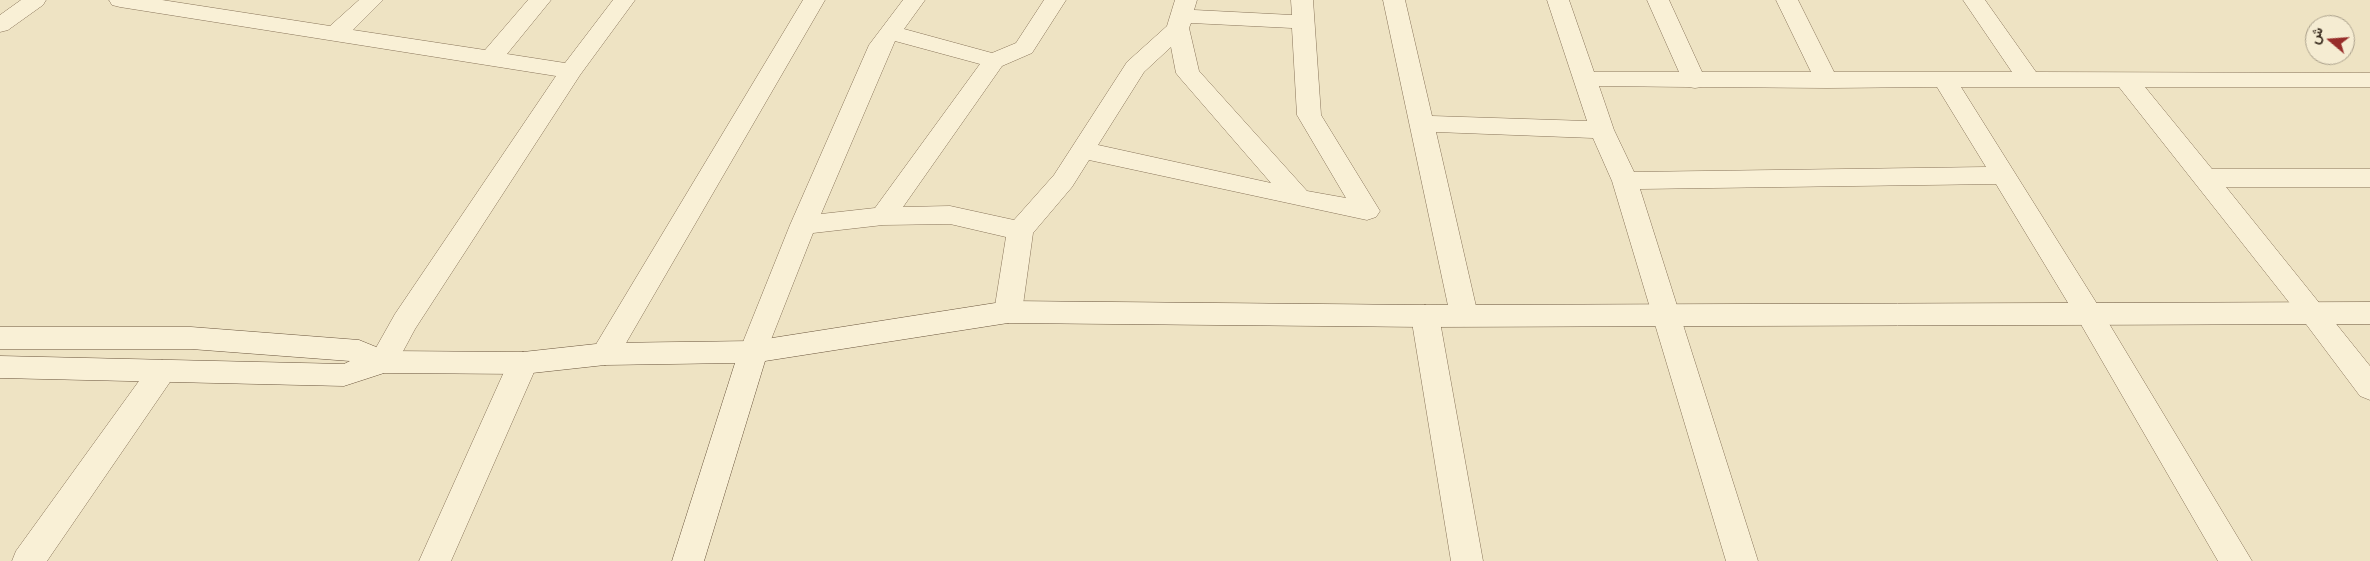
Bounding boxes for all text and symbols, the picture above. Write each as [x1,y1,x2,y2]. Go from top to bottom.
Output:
north arrow [2305,15,2355,65]
text: ش [2306,25,2327,46]

